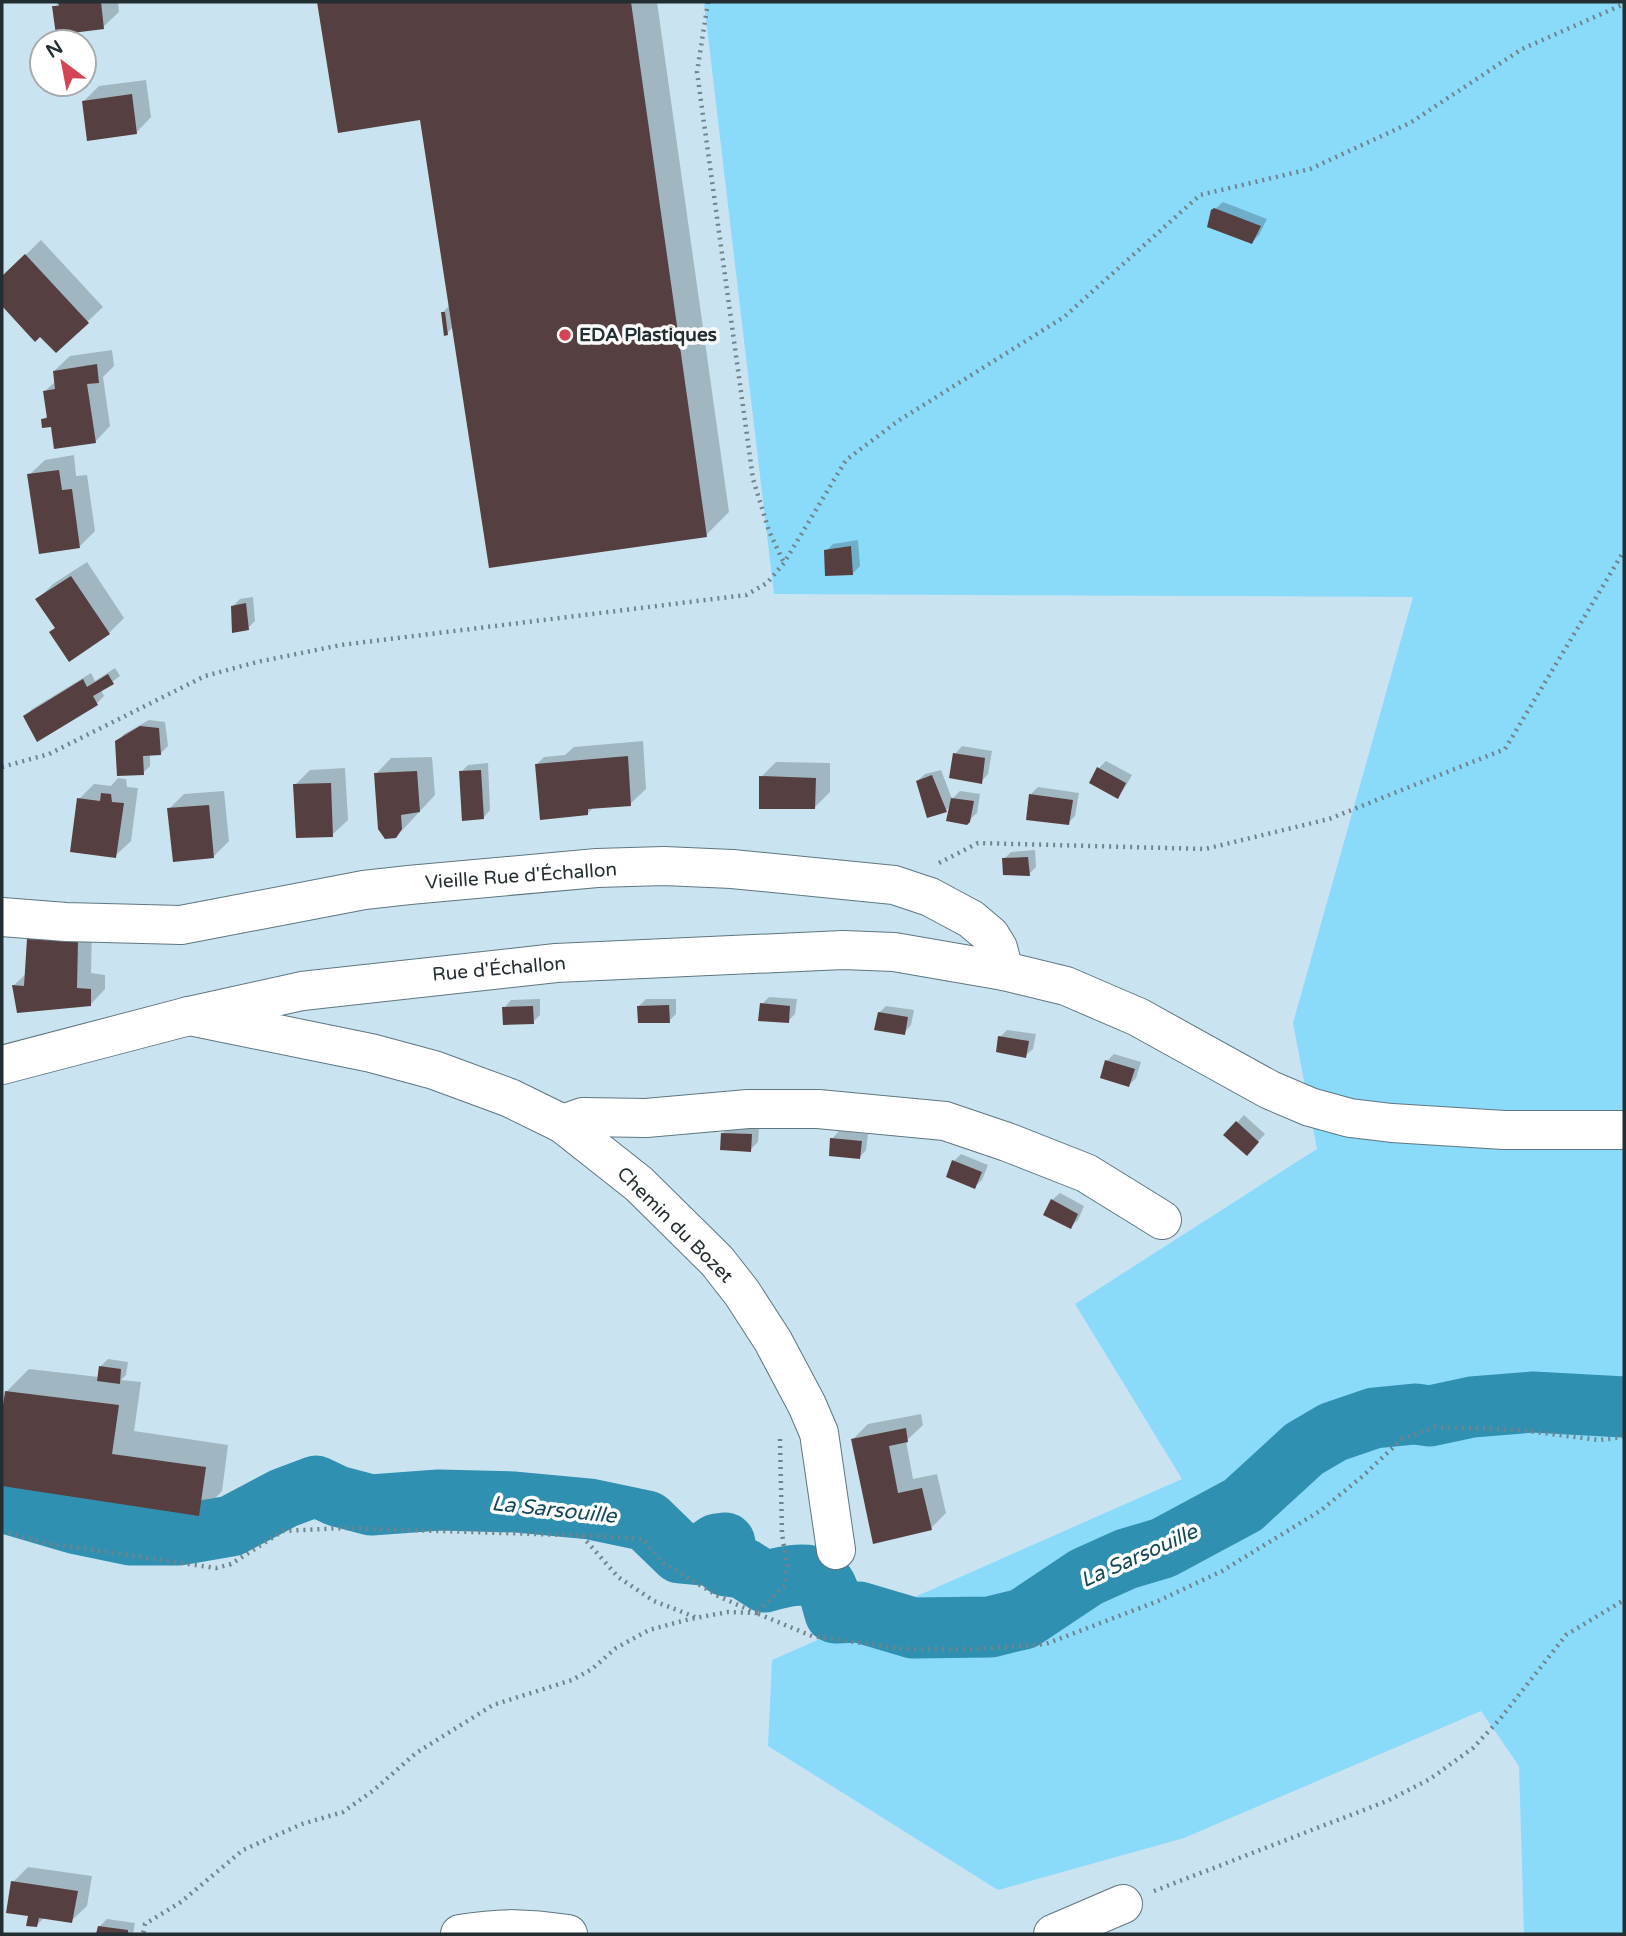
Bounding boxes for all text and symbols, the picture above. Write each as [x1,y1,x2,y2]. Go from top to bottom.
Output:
north arrow [28,28,98,98]
text: N [42,36,67,63]
place label: EDA Plastiques [579,324,717,347]
marker: EDA Plastiques [557,327,573,343]
street label: Vieille Rue d'Échallon [424,858,618,894]
street label: Rue d'Échallon [431,952,567,986]
street label: Chemin du Bozet [612,1162,738,1288]
water label: La Sarsouille [490,1491,619,1529]
water label: La Sarsouille [1077,1519,1202,1593]

